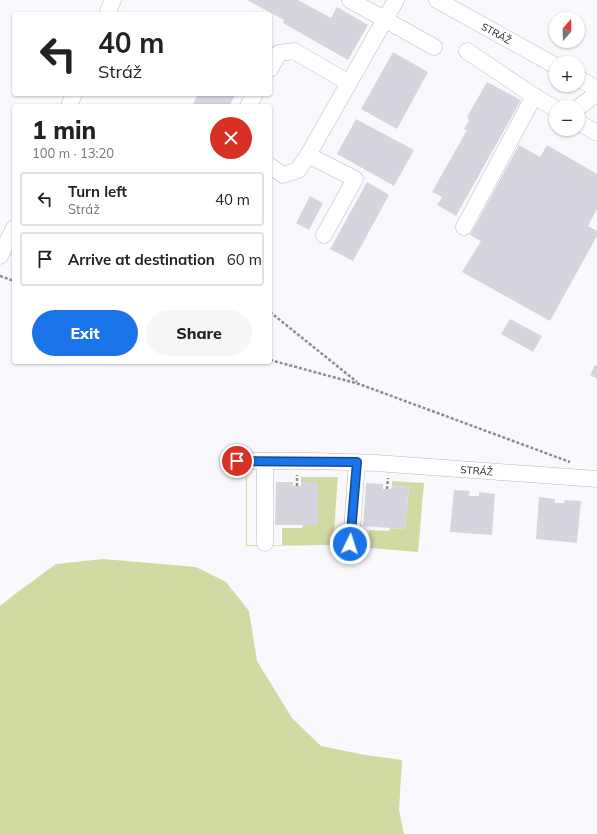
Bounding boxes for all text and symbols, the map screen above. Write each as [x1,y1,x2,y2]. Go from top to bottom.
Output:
north arrow [549,12,585,48]
map controls [549,12,585,136]
street label: STRÁŽ [479,19,514,46]
text: 40 m [98,25,164,60]
icon: left [32,28,84,80]
button: + [549,56,585,92]
text: Stráž [98,60,142,83]
button: − [549,100,585,136]
text: 1 min [32,115,96,145]
button: close [210,117,252,159]
text: 100 m · 13:20 [32,145,114,161]
text: Turn left [68,182,127,201]
icon: left [34,188,56,210]
text: 40 m [215,190,250,209]
text: Stráž [68,201,100,217]
icon: arrive [34,248,56,270]
text: Arrive at destination [68,250,215,269]
text: 60 m [227,250,262,269]
button: Exit [32,310,138,356]
button: Share [146,310,252,356]
pin [220,444,254,478]
icon: arrive [226,450,248,472]
street label: STRÁŽ [460,463,493,478]
position arrow [329,523,371,565]

